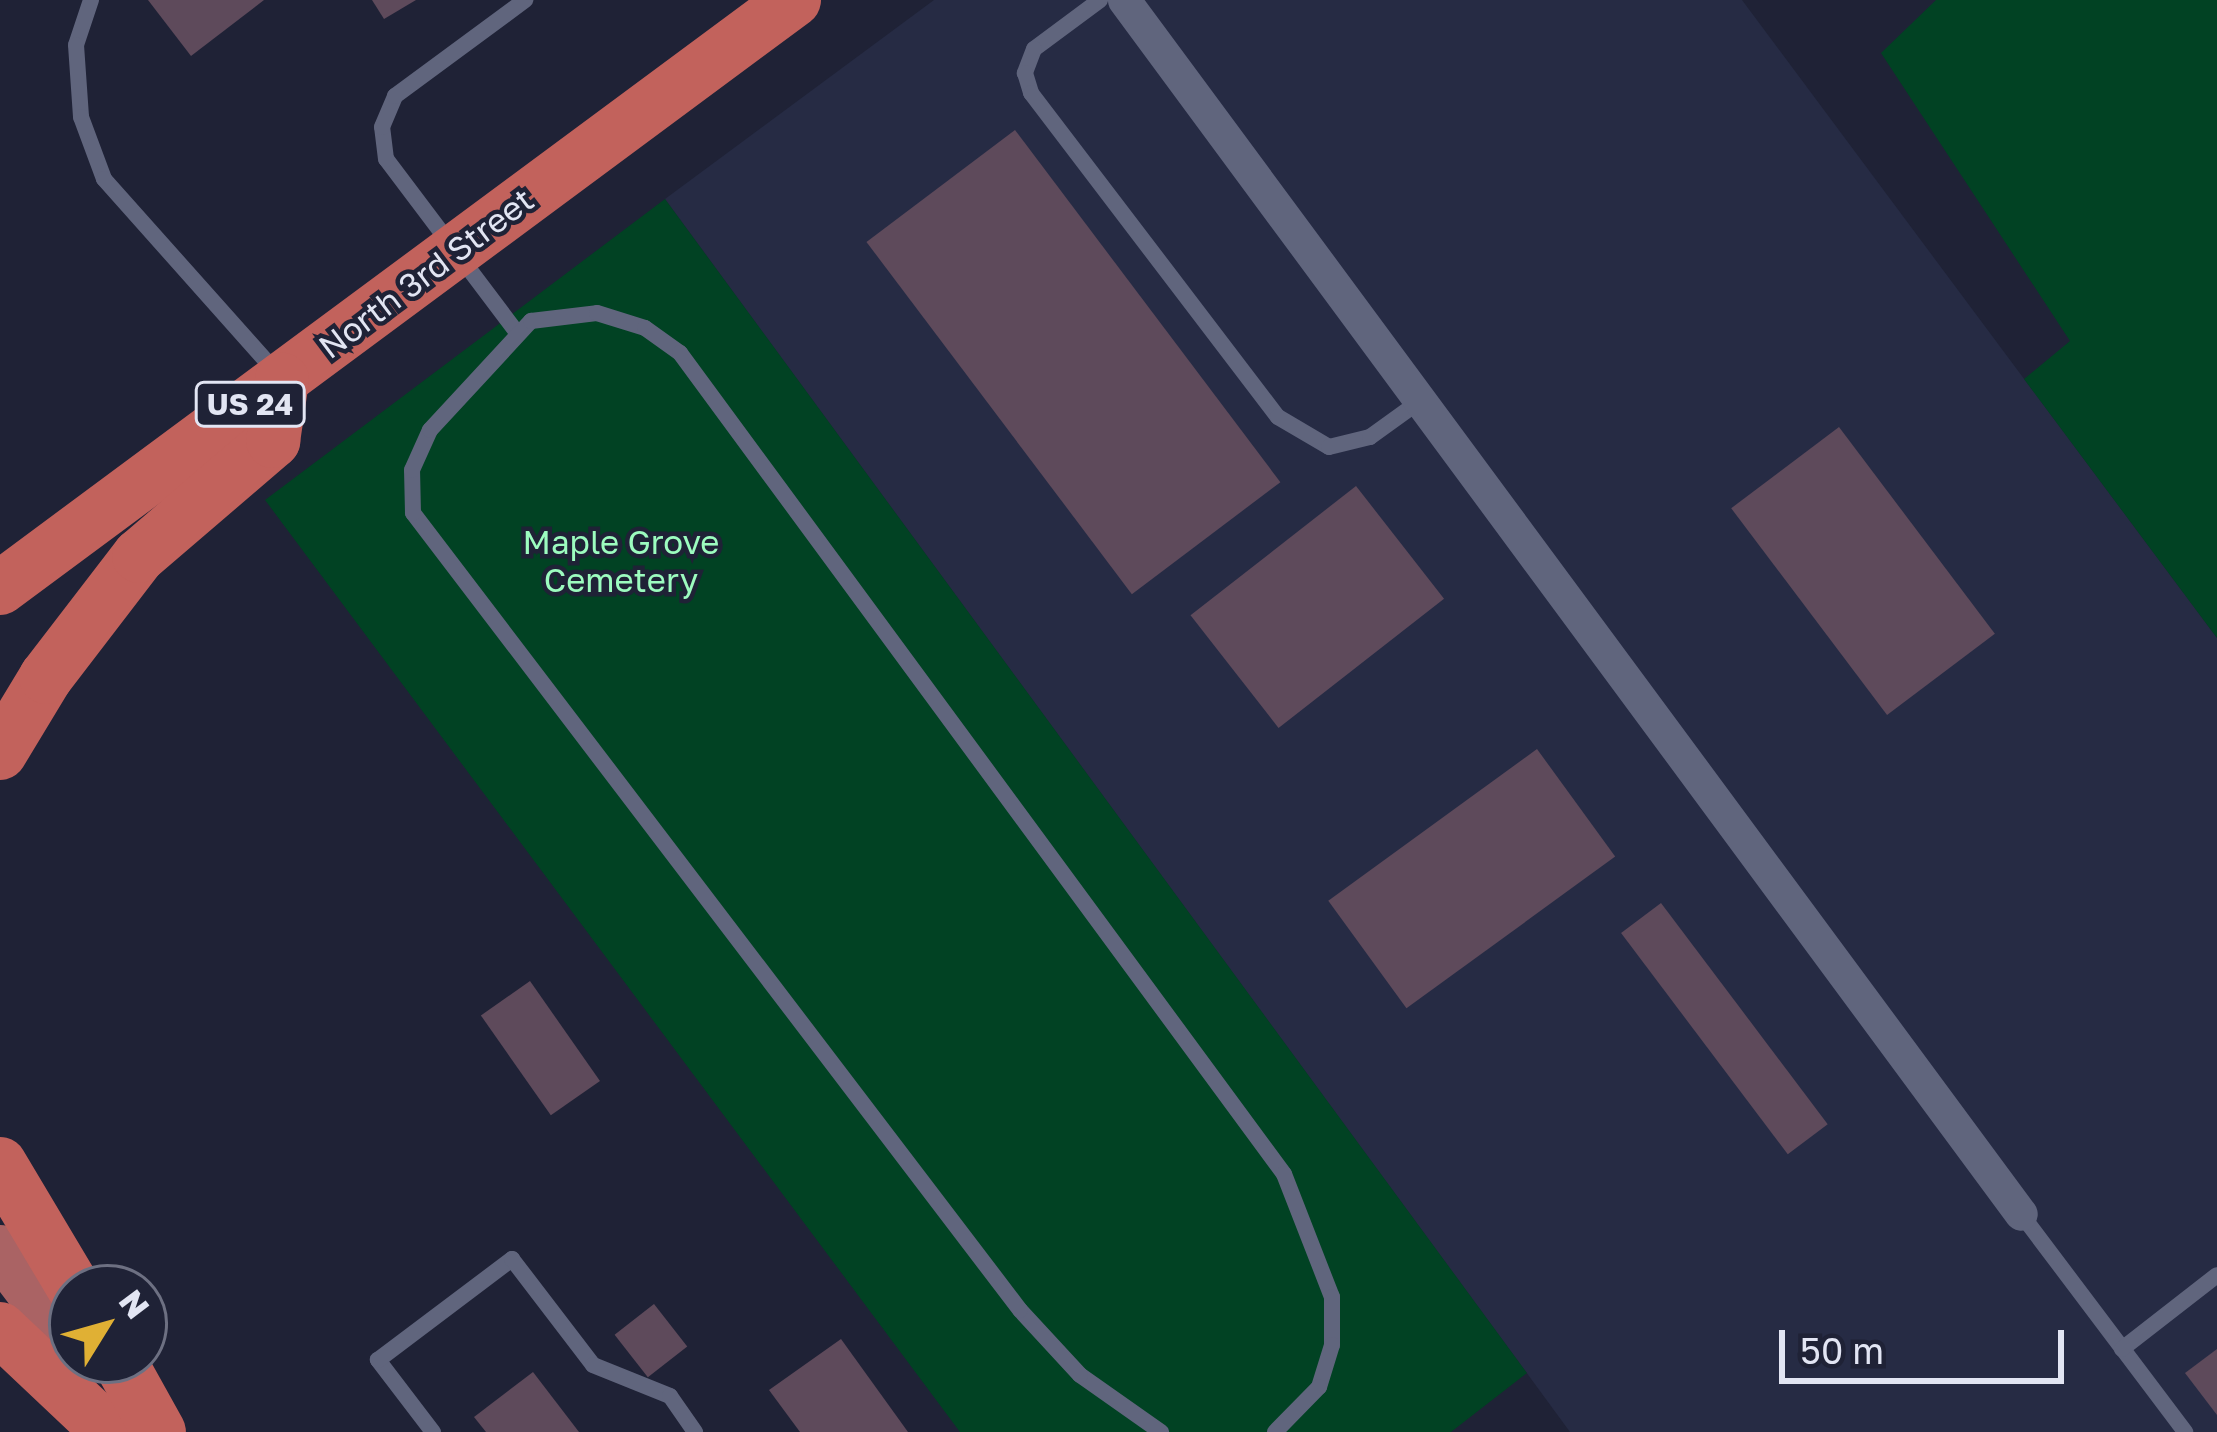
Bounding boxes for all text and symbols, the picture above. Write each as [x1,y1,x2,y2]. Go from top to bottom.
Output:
street label: North 3rd Street [311,179,541,367]
road number: US 24 [193,380,307,428]
park label: Maple Grove Cemetery [523,522,719,600]
north arrow [48,1264,168,1384]
text: N [112,1282,158,1326]
scale bar [1785,1306,2070,1380]
text: 50 m [1800,1329,1884,1372]

